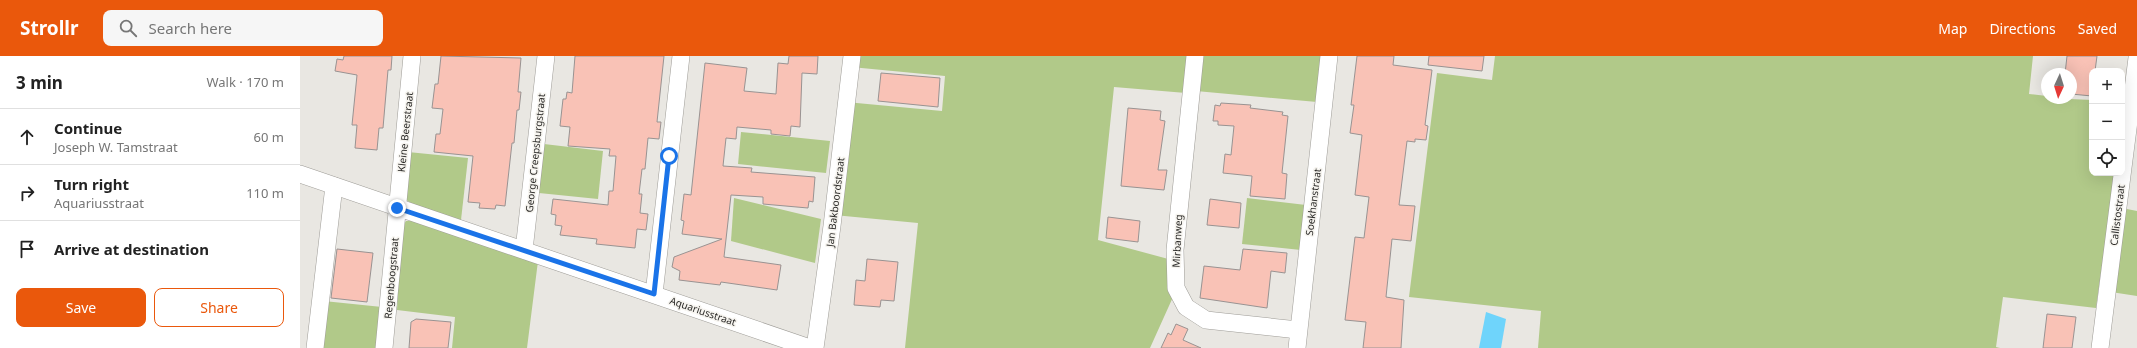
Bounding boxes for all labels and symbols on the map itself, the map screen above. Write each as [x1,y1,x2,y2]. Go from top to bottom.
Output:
north arrow [2041,68,2077,104]
street label: Kleine Beerstraat [394,91,416,173]
street label: George Creepsburgstraat [522,92,548,213]
route start [660,147,678,165]
street label: Jan Bakboordstraat [822,156,847,249]
street label: Soekhanstraat [1302,167,1324,236]
street label: Callistostraat [2106,183,2128,246]
route end [388,199,406,217]
street label: Mirbanweg [1169,214,1185,268]
street label: Regenboogstraat [380,236,402,319]
street label: Aquariusstraat [668,293,738,329]

